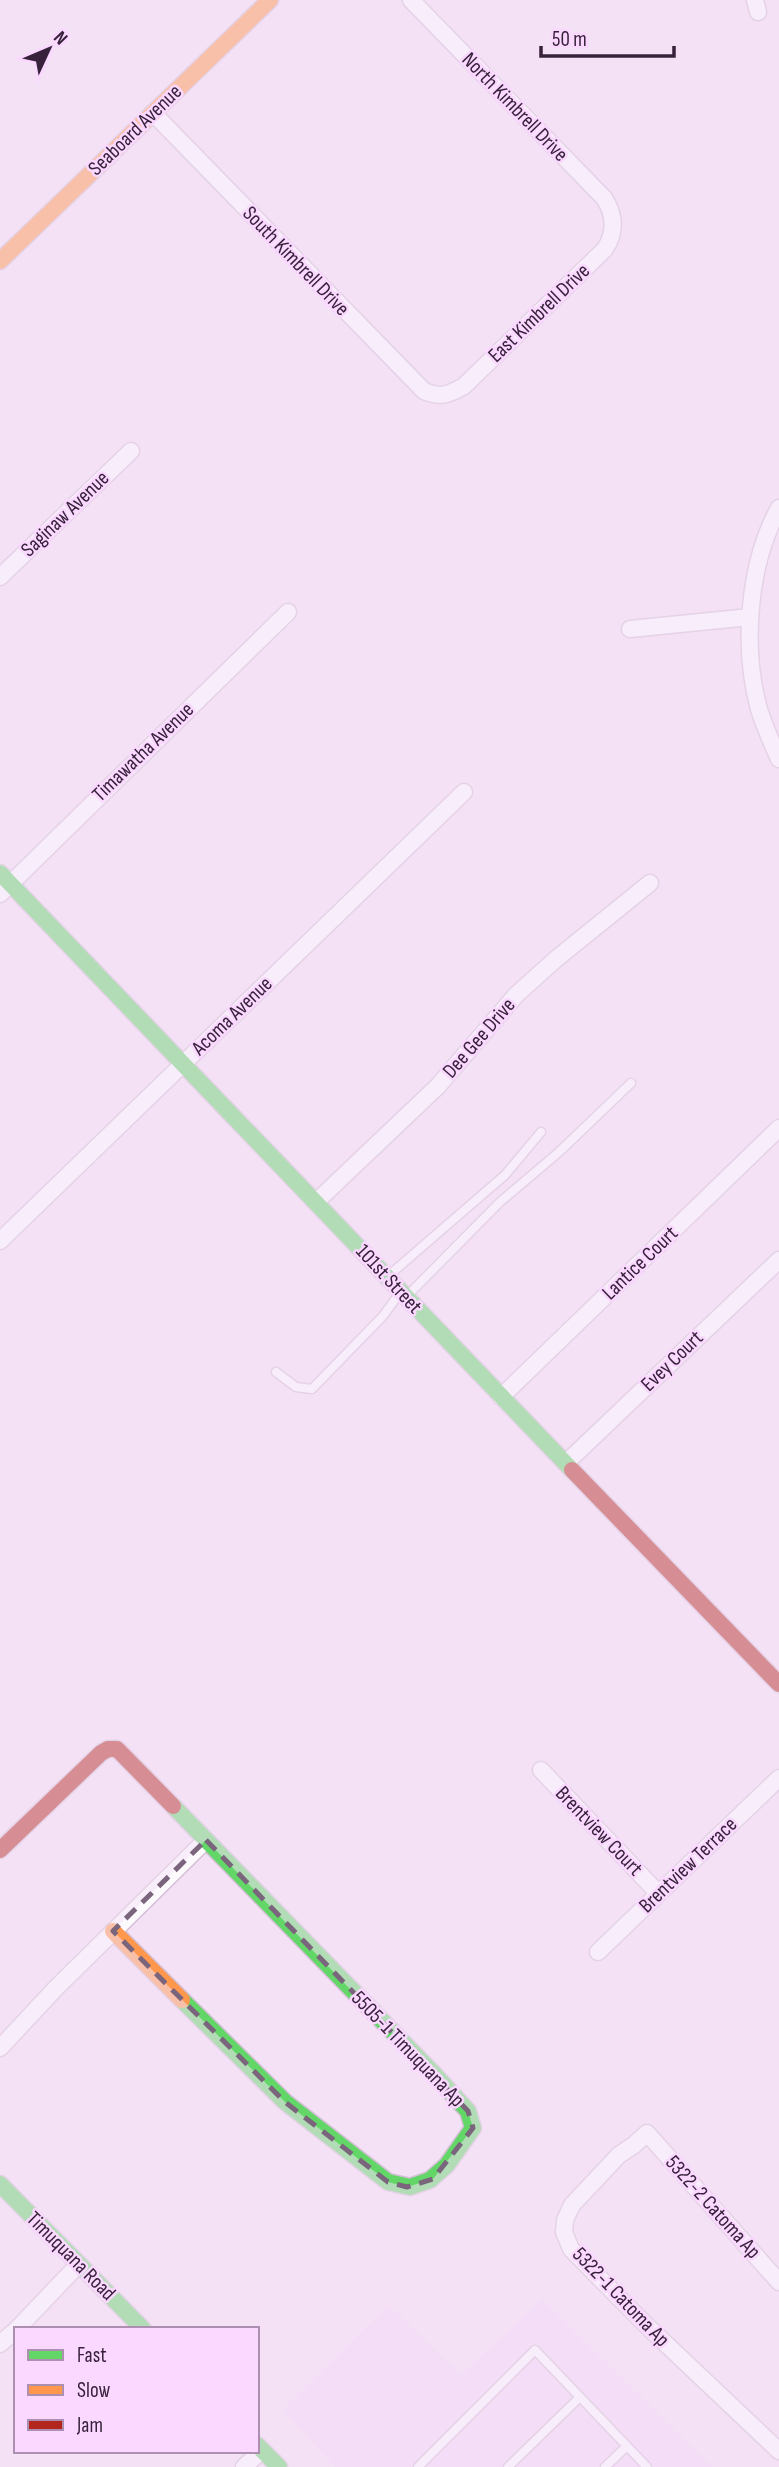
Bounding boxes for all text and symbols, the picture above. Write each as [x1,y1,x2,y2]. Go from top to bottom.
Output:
north arrow [14,14,84,84]
scale bar [541,14,674,58]
text: N [48,27,72,50]
text: 50 m [552,27,587,52]
street label: North Kimbrell Drive [457,47,573,167]
street label: Seaboard Avenue [83,79,187,181]
street label: South Kimbrell Drive [237,201,355,321]
street label: East Kimbrell Drive [483,258,595,368]
street label: Saginaw Avenue [16,466,114,562]
street label: Timawatha Avenue [87,697,199,807]
street label: Acoma Avenue [186,971,278,1061]
street label: Dee Gee Drive [437,993,521,1083]
street label: Lantice Court [597,1221,683,1305]
street label: 101st Street [351,1239,427,1319]
street label: Evey Court [636,1325,708,1397]
street label: Brentview Court [550,1781,648,1881]
street label: Brentview Terrace [634,1812,742,1918]
street label: 5505-1 Timuquana Ap [346,1986,470,2112]
street label: 5322-2 Catoma Ap [660,2150,766,2264]
street label: Timuquana Road [21,2206,121,2306]
street label: 5322-1 Catoma Ap [567,2242,675,2352]
legend [14,2327,259,2453]
text: Fast [77,2343,107,2368]
text: Slow [77,2378,111,2403]
text: Jam [76,2413,103,2438]

